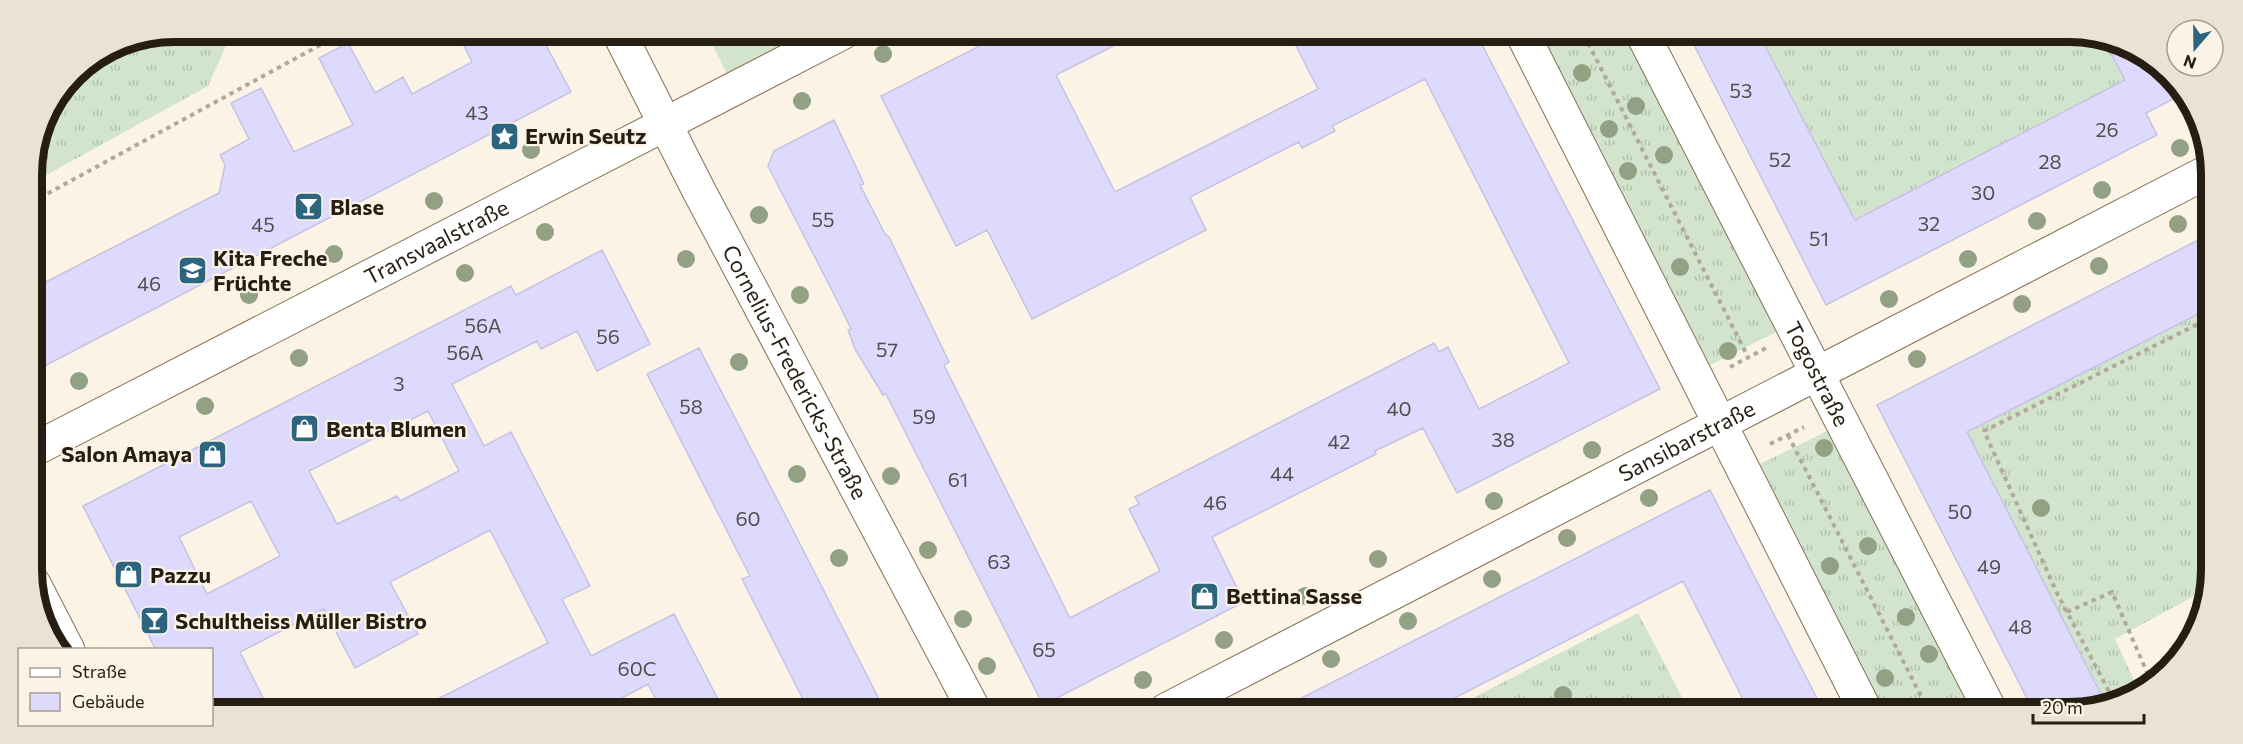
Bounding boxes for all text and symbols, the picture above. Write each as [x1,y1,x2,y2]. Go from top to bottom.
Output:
north arrow [2165,18,2225,78]
text: N [2181,52,2199,74]
house number: 53 [1730,78,1752,102]
house number: 43 [465,100,489,124]
house number: 26 [2095,117,2119,141]
place icon: Erwin Seutz [488,120,520,152]
place label: Erwin Seutz [525,122,647,149]
house number: 52 [1769,147,1791,171]
house number: 28 [2038,149,2062,173]
house number: 30 [1971,180,1995,204]
bar icon: Blase [293,191,325,223]
place label: Blase [330,193,384,220]
street label: Transvaalstraße [360,193,513,290]
house number: 55 [812,207,834,231]
house number: 32 [1918,211,1940,235]
house number: 45 [251,212,275,236]
house number: 51 [1809,226,1829,250]
street label: Cornelius-Fredericks-Straße [717,240,874,504]
place label: Kita Freche Früchte [213,244,327,296]
school or university icon: Kita Freche Früchte [176,255,208,287]
house number: 46 [137,271,161,295]
house number: 56A [465,313,502,337]
street label: Togostraße [1780,317,1856,431]
house number: 56 [596,324,620,348]
house number: 57 [876,337,898,361]
house number: 56A [447,340,484,364]
house number: 3 [393,371,405,395]
house number: 58 [679,394,703,418]
street label: Sansibarstraße [1614,394,1759,487]
house number: 40 [1386,396,1412,420]
house number: 59 [912,404,936,428]
shop icon: Benta Blumen [289,413,321,445]
place label: Benta Blumen [326,415,467,442]
house number: 38 [1491,427,1515,451]
house number: 42 [1328,429,1350,453]
shop icon: Salon Amaya [197,438,229,470]
place label: Salon Amaya [61,440,192,467]
house number: 44 [1270,461,1294,485]
house number: 61 [948,467,968,491]
house number: 46 [1203,490,1227,514]
house number: 50 [1948,499,1972,523]
house number: 60 [735,506,761,530]
house number: 63 [987,549,1011,573]
house number: 49 [1977,554,2001,578]
shop icon: Pazzu [113,559,145,591]
place label: Pazzu [150,561,211,588]
shop icon: Bettina Sasse [1189,580,1221,612]
place label: Bettina Sasse [1226,582,1362,609]
bar icon: Schultheiss Müller Bistro [138,605,170,637]
place label: Schultheiss Müller Bistro [175,607,427,634]
house number: 48 [2008,614,2032,638]
house number: 65 [1032,637,1056,661]
legend [18,648,213,726]
house number: 60C [618,656,656,680]
text: Straße [72,660,127,682]
scale bar [2033,687,2144,725]
text: Gebäude [72,690,145,712]
text: 20 m [2042,696,2083,718]

